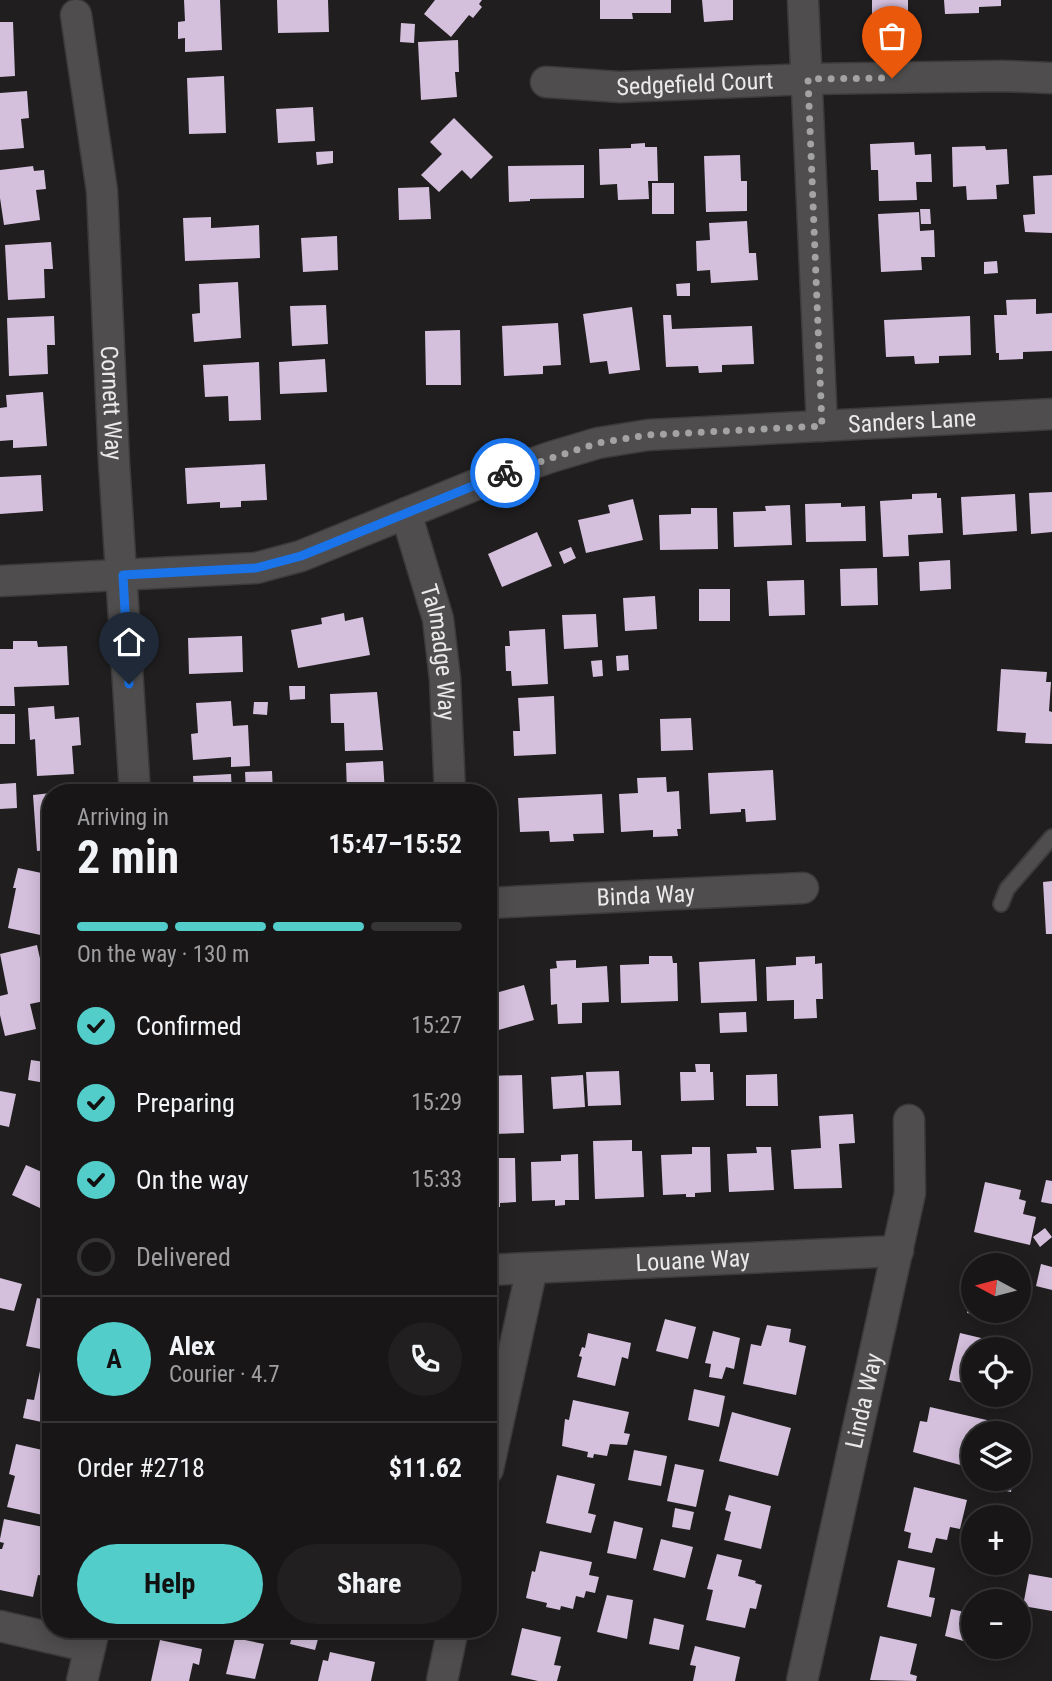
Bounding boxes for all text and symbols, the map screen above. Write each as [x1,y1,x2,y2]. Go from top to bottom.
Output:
pin [862,6,922,78]
icon: bag [873,17,911,55]
street label: Sedgefield Court [616,66,774,101]
street label: Cornett Way [95,345,128,461]
street label: Sanders Lane [847,404,977,439]
courier [470,438,540,508]
icon: bike [486,454,524,492]
street label: Talmadge Way [414,581,461,721]
pin [99,612,159,684]
icon: home [110,623,148,661]
text: Arriving in [77,804,169,831]
text: 15:47–15:52 [328,829,462,859]
text: 2 min [77,830,179,884]
street label: Binda Way [596,879,696,912]
text: On the way · 130 m [77,941,249,968]
icon: check [77,1007,115,1045]
text: Confirmed [136,1011,242,1041]
text: 15:27 [411,1012,462,1039]
icon: check [77,1084,115,1122]
text: Preparing [136,1088,235,1118]
text: 15:29 [411,1089,462,1116]
icon: check [77,1161,115,1199]
text: On the way [136,1165,249,1195]
text: 15:33 [411,1166,462,1193]
text: Delivered [136,1242,231,1272]
street label: Louane Way [635,1244,750,1277]
north arrow [961,1253,1031,1323]
map controls [961,1253,1031,1659]
button: phone [388,1322,462,1396]
text: Alex [169,1331,215,1361]
button: locate [961,1337,1031,1407]
text: A [106,1344,122,1374]
street label: Linda Way [840,1351,888,1451]
text: Courier · 4.7 [169,1361,280,1388]
button: layers [961,1421,1031,1491]
text: Order #2718 [77,1453,205,1483]
text: $11.62 [389,1453,462,1483]
button: + [961,1505,1031,1575]
button: Help [77,1544,263,1624]
button: Share [277,1544,462,1624]
button: − [961,1589,1031,1659]

